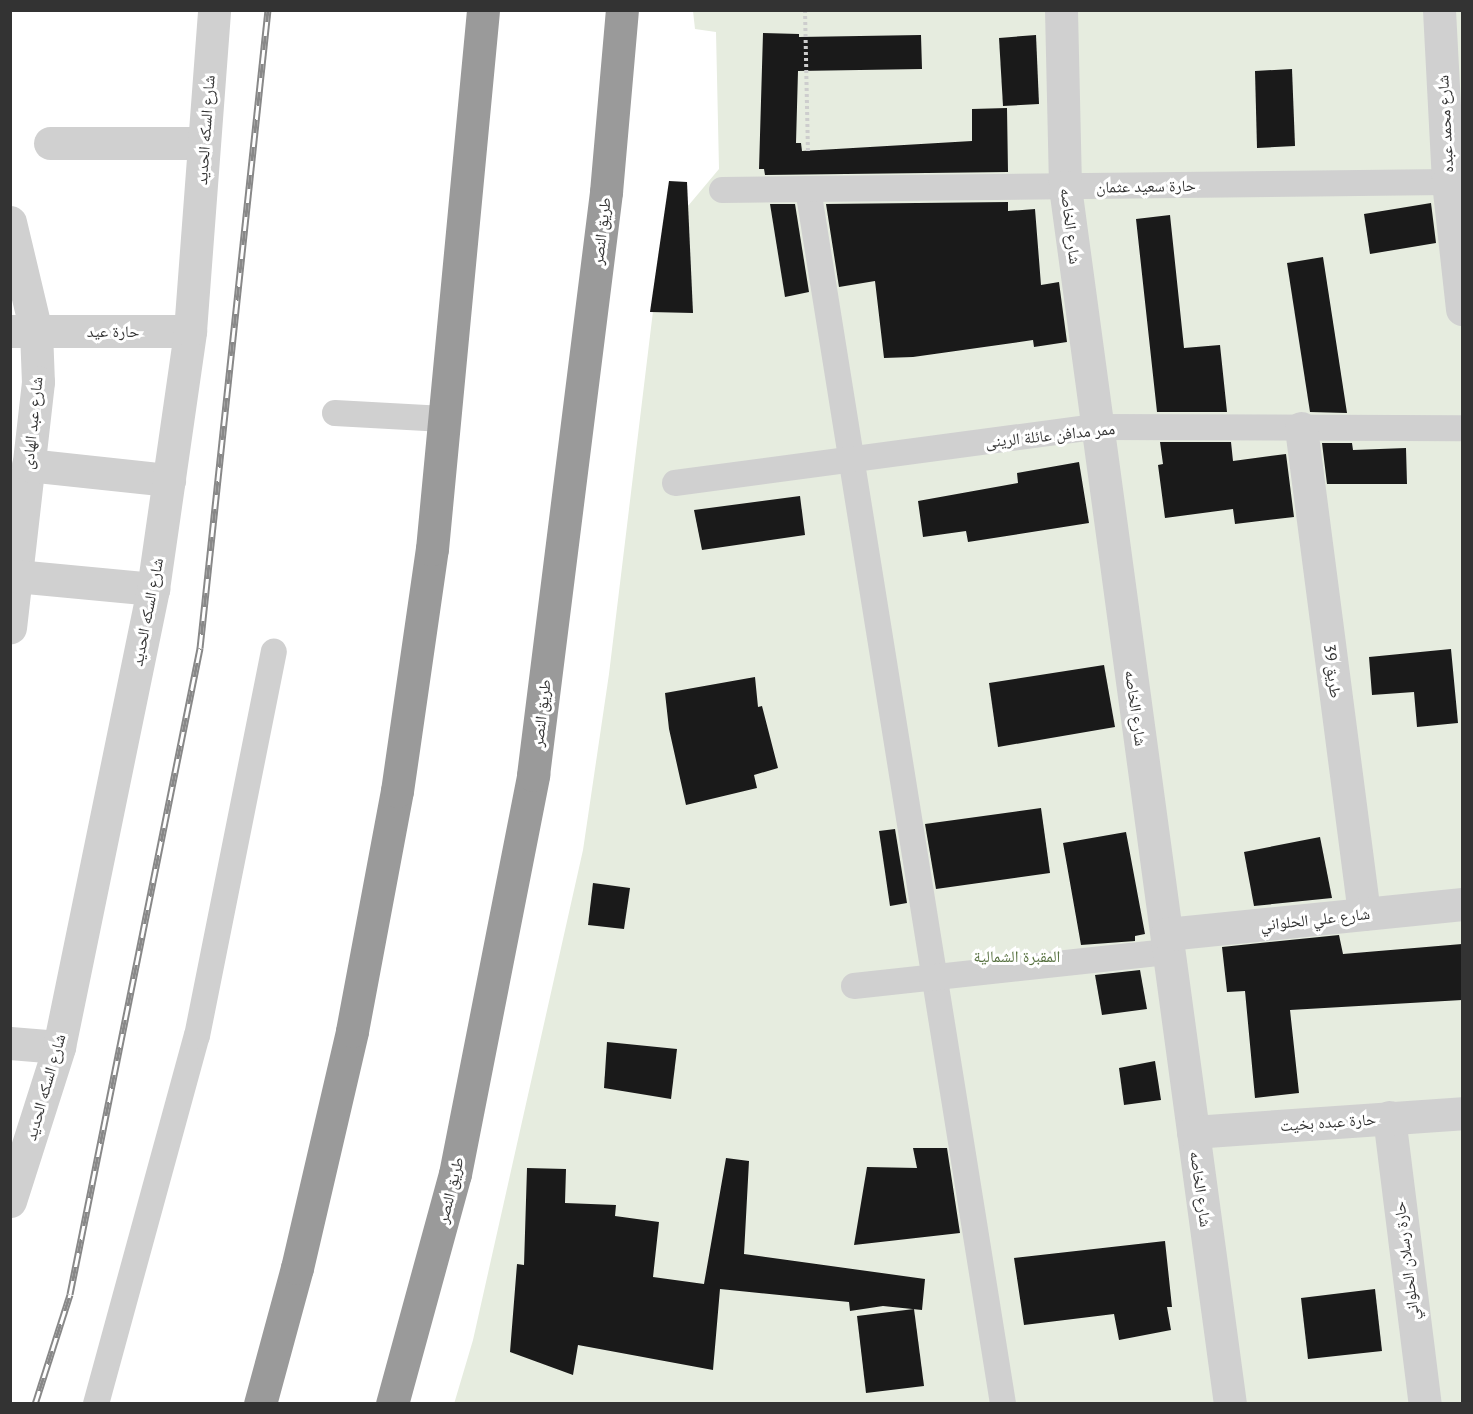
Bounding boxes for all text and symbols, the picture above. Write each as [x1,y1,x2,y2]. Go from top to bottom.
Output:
street label: شارع السكه الحديد [192,75,218,185]
street label: شارع محمد عبده [1433,75,1457,173]
street label: حارة سعيد عثمان [1096,176,1196,196]
street label: شارع الخاصه [1057,187,1085,265]
street label: طريق النصر [587,196,615,266]
street label: حارة عيد [87,321,139,341]
street label: شارع عبد الهادى [18,376,46,470]
street label: ممر مدافن عائلة الرينى [984,419,1116,451]
street label: شارع السكه الحديد [127,556,167,668]
street label: طريق 39 [1320,643,1346,699]
street label: شارع الخاصه [1121,669,1151,747]
street label: طريق النصر [527,678,555,748]
street label: شارع علي الحلواني [1259,904,1371,934]
park label: المقبرة الشمالية [974,946,1060,966]
street label: شارع السكه الحديد [21,1032,69,1142]
street label: حارة عبده بخيت [1279,1109,1377,1135]
street label: شارع الخاصه [1186,1150,1216,1228]
street label: طريق النصر [432,1155,468,1225]
street label: حارة رسلان الحلواني [1389,1200,1423,1322]

